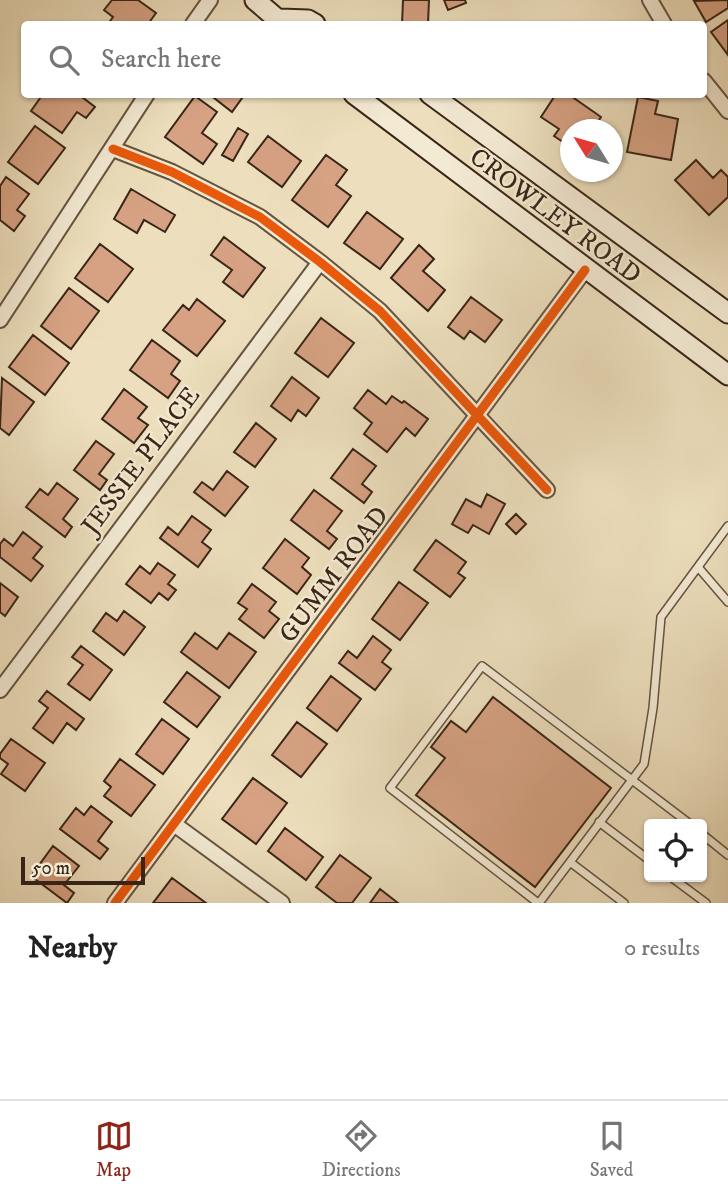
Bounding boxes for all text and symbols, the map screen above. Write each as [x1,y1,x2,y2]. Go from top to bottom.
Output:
search box [21,21,707,98]
icon: search [45,41,83,79]
text: Search here [101,43,221,76]
north arrow [560,119,623,182]
street label: CROWLEY ROAD [463,141,648,292]
street label: JESSIE PLACE [74,380,208,543]
street label: GUMM ROAD [272,500,396,650]
map controls [644,819,707,882]
button: locate [644,819,707,882]
scale bar [21,854,145,886]
text: 50 m [32,857,70,880]
text: Nearby [28,930,117,967]
text: 0 results [624,934,700,963]
tab: Map [95,1117,133,1182]
tab: Directions [322,1117,401,1182]
tab: Saved [590,1117,633,1182]

